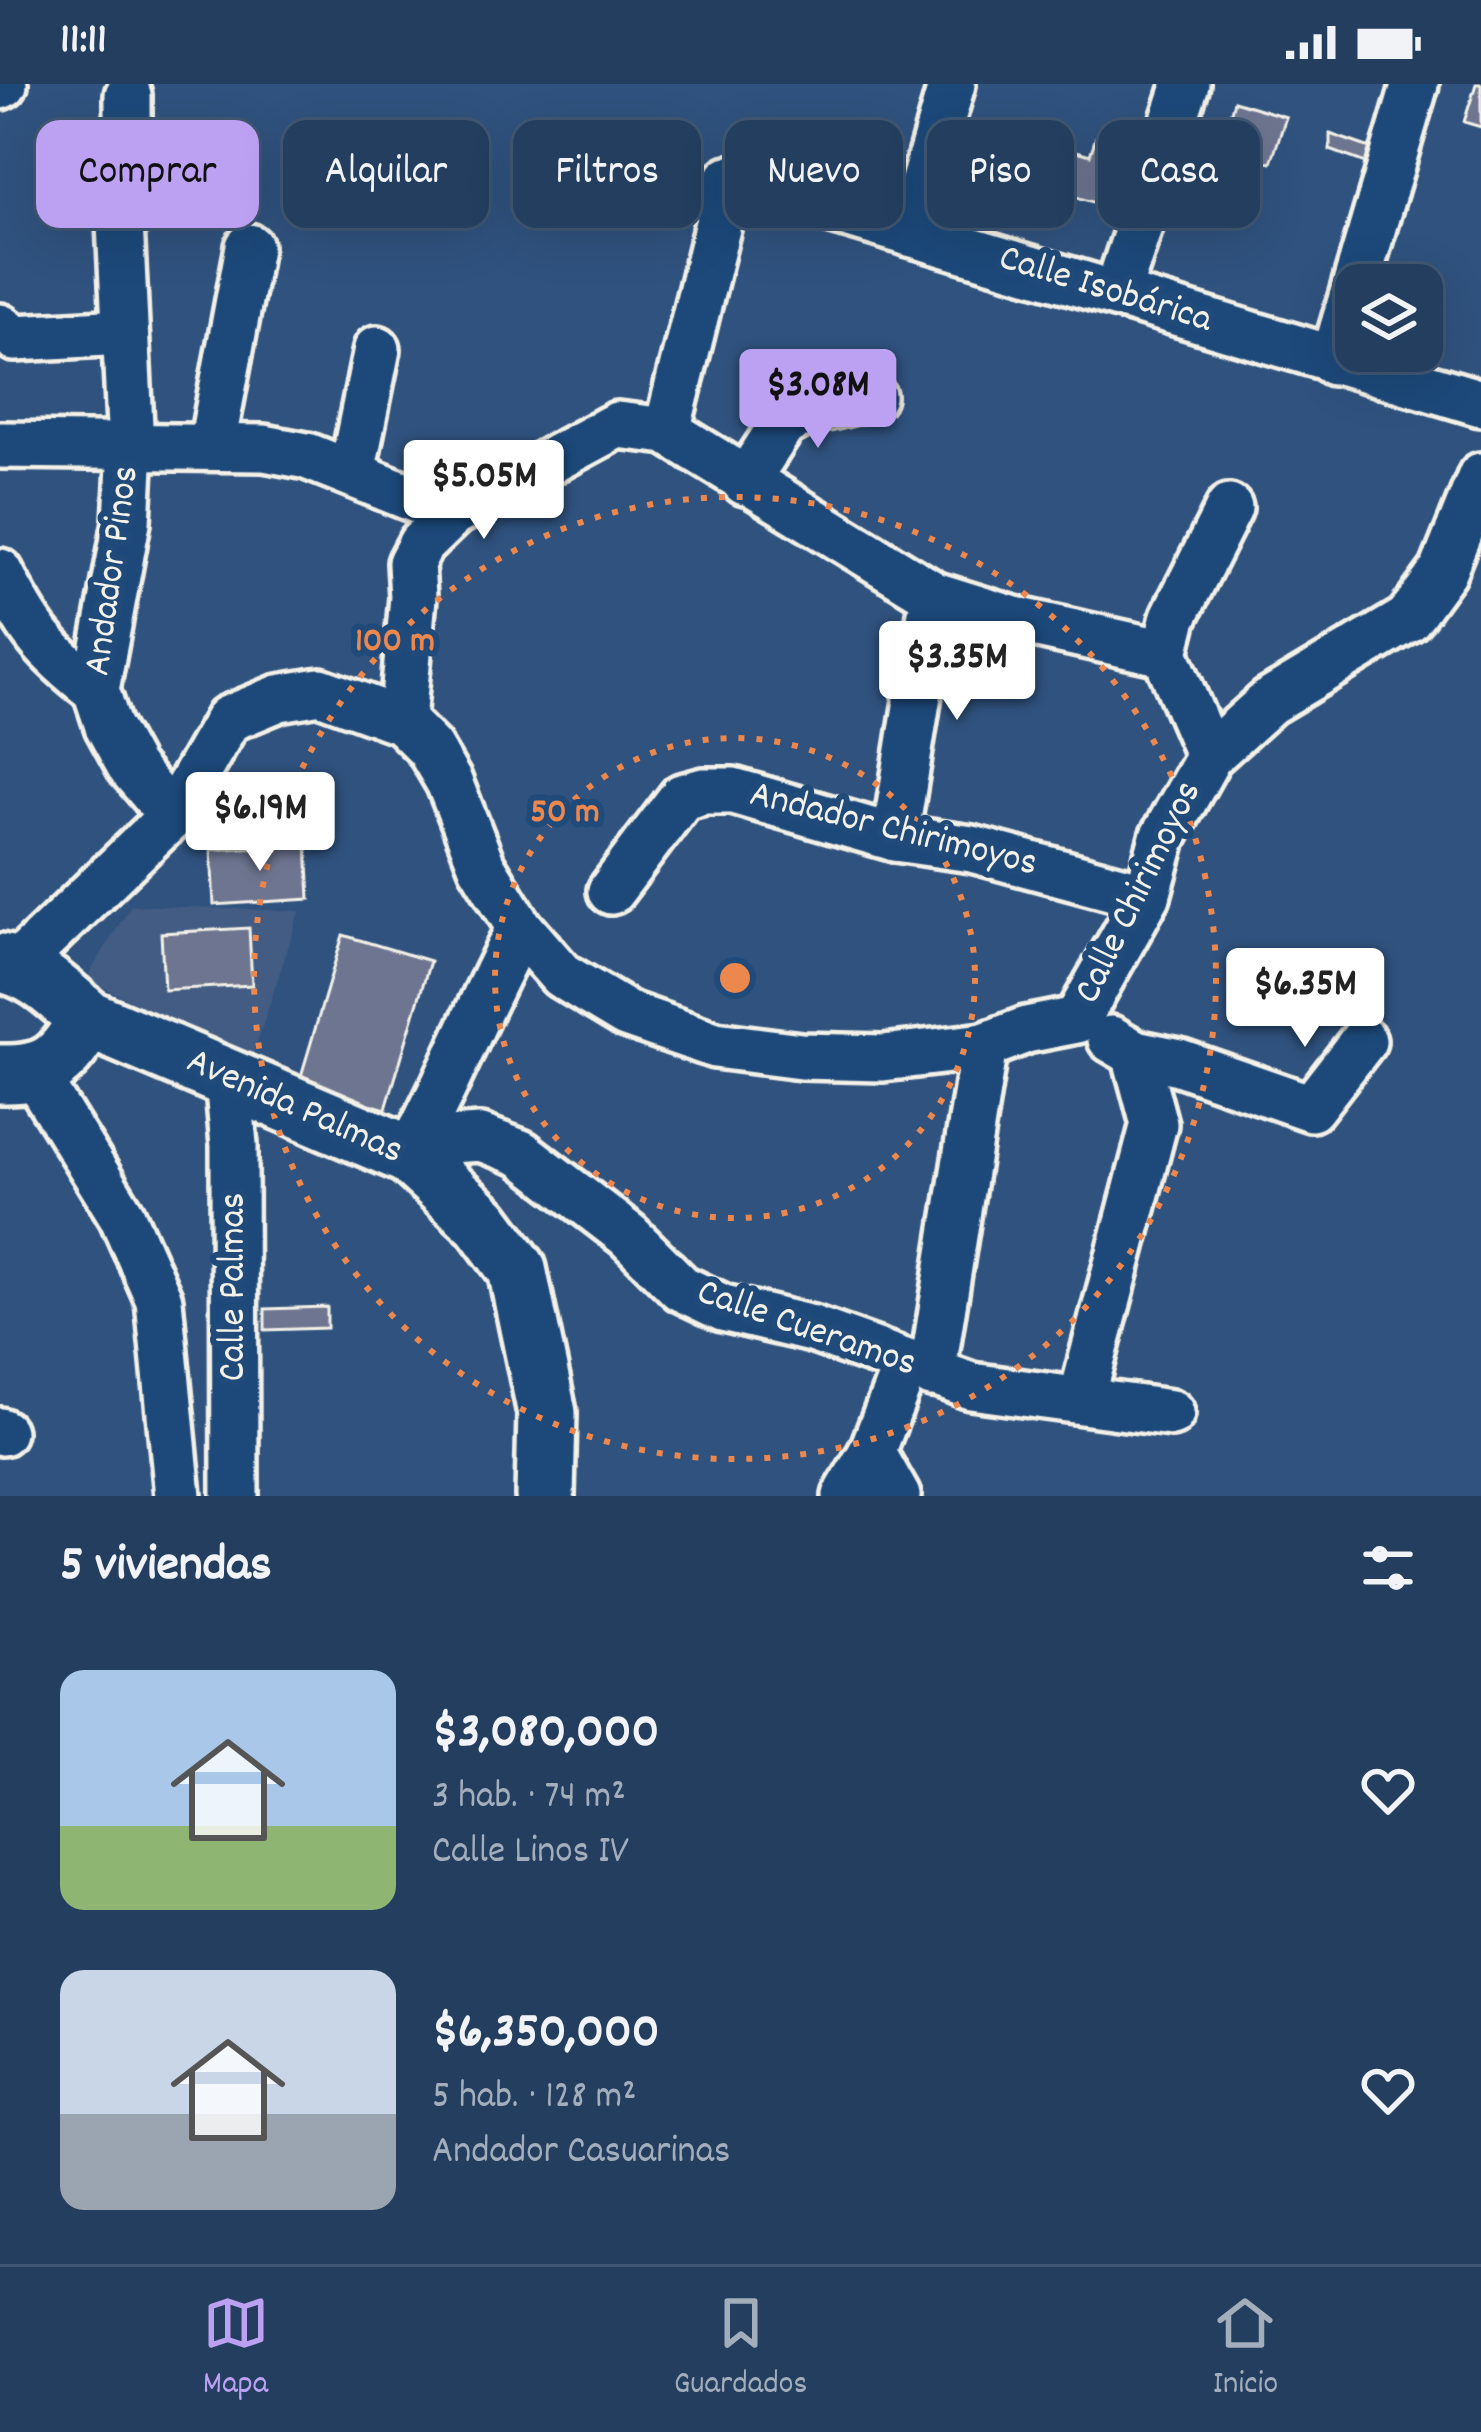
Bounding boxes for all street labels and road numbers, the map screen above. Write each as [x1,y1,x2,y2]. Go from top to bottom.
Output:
street label: Calle Isobárica [992,233,1219,350]
street label: Andador Pinos [72,462,156,680]
street label: Andador Chirimoyos [743,769,1043,893]
street label: Calle Chirimoyos [1062,772,1218,1014]
street label: Avenida Palmas [177,1036,411,1180]
street label: Calle Palmas [208,1193,263,1382]
street label: Calle Cueramos [689,1267,923,1393]

